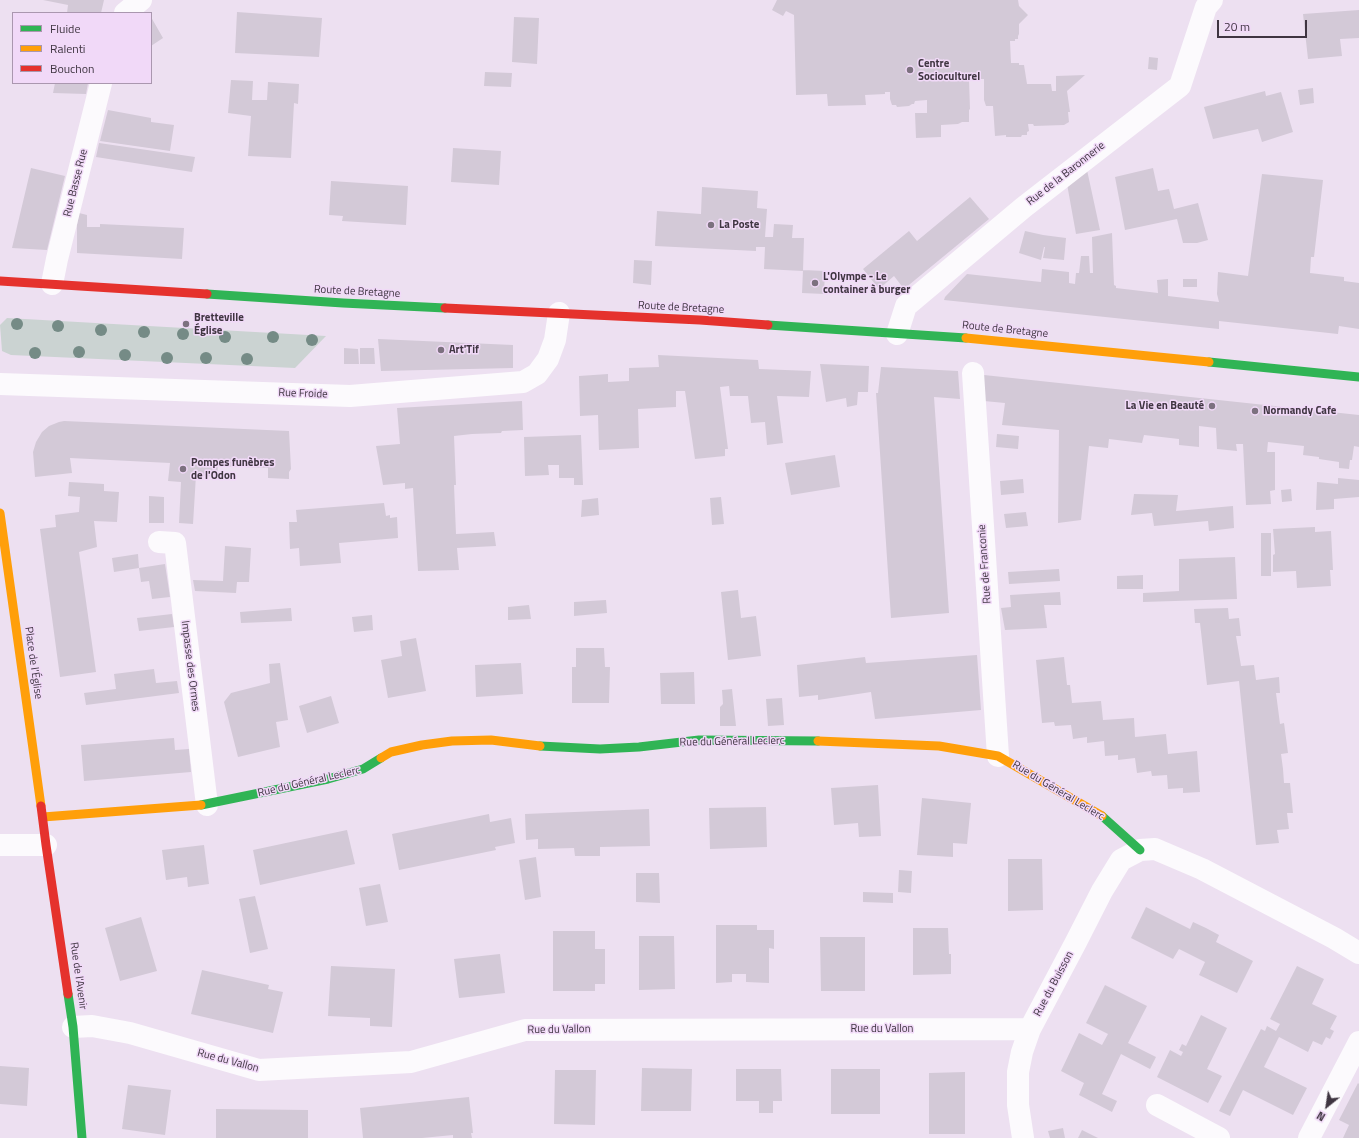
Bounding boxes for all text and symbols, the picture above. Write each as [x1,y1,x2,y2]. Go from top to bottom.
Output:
legend [12,12,152,84]
scale bar [1219,12,1309,38]
text: 20 m [1224,17,1250,36]
text: Fluide [50,19,81,38]
text: Ralenti [50,39,85,58]
place label: Centre Socioculturel [918,57,980,83]
text: Bouchon [50,59,95,78]
marker: Centre Socioculturel [905,65,915,75]
street label: Rue de la Baronnerie [1024,139,1108,209]
street label: Rue Basse Rue [61,148,91,218]
place label: La Poste [719,218,759,232]
marker: La Poste [706,220,716,230]
place label: L'Olympe - Le container à burger [823,270,910,296]
marker: L'Olympe - Le container à burger [810,278,820,288]
street label: Route de Bretagne [313,283,401,301]
street label: Route de Bretagne [637,299,725,317]
place label: Bretteville Église [194,311,244,337]
marker: Bretteville Église [181,319,191,329]
street label: Route de Bretagne [961,319,1049,341]
place label: Art'Tif [449,343,479,357]
marker: Art'Tif [436,345,446,355]
street label: Rue Froide [278,387,328,401]
place label: La Vie en Beauté [1126,399,1204,413]
marker: La Vie en Beauté [1207,401,1217,411]
place label: Normandy Cafe [1263,404,1336,418]
marker: Normandy Cafe [1250,406,1260,416]
place label: Pompes funèbres de l'Odon [191,456,274,482]
marker: Pompes funèbres de l'Odon [178,464,188,474]
street label: Rue de Franconie [976,524,994,604]
street label: Impasse des Ormes [178,620,202,712]
street label: Place de l'Église [21,626,45,700]
street label: Rue du Général Leclerc [679,734,785,750]
street label: Rue du Général Leclerc [1010,758,1106,824]
street label: Rue du Général Leclerc [256,764,362,800]
street label: Rue de l'Avenir [67,941,89,1011]
street label: Rue du Buisson [1031,949,1077,1019]
street label: Rue du Vallon [850,1022,914,1036]
street label: Rue du Vallon [527,1023,591,1037]
street label: Rue du Vallon [196,1046,260,1076]
north arrow [1307,1086,1347,1126]
text: N [1314,1108,1328,1125]

